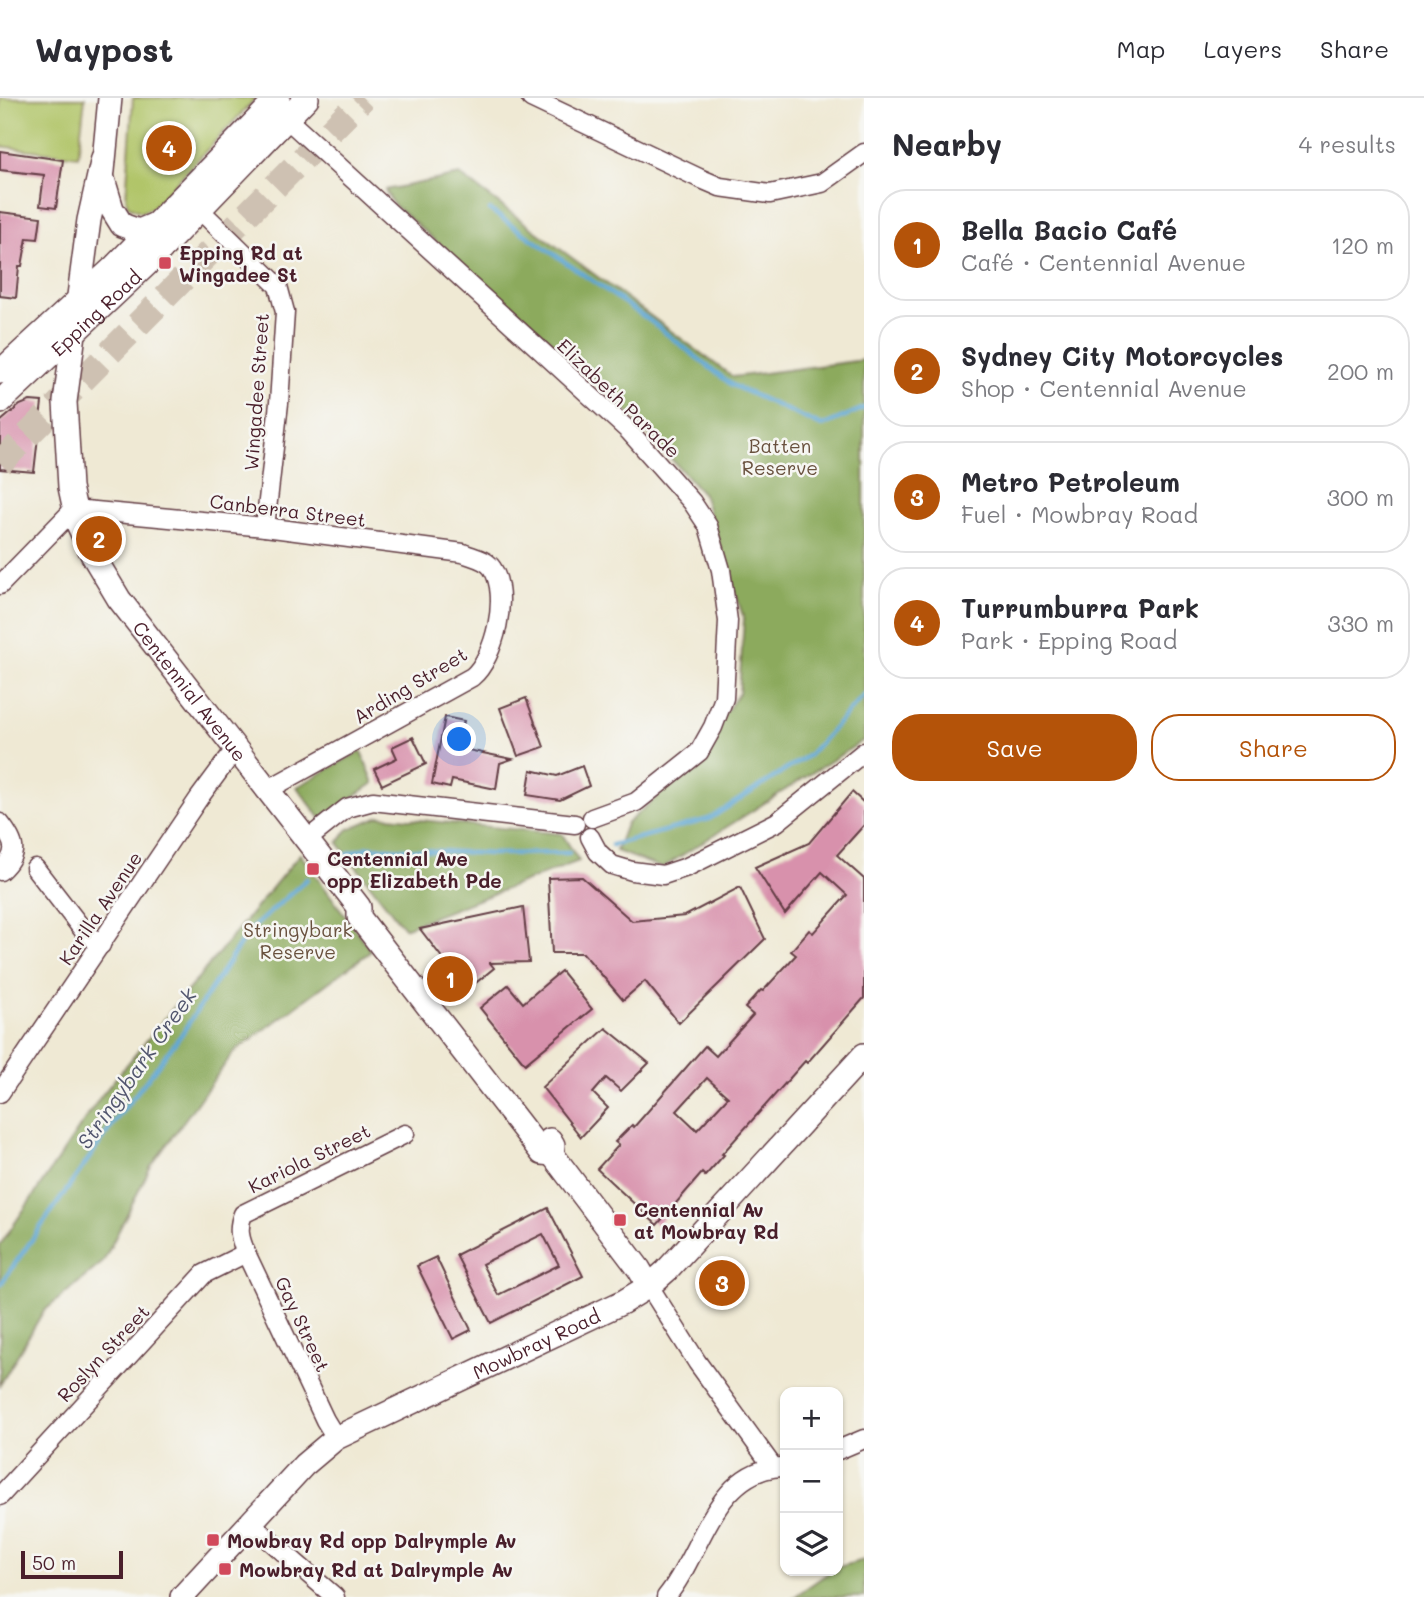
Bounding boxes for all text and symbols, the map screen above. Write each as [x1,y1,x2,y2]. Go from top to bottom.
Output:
text: Waypost [35,27,173,70]
text: Map [1117,33,1165,64]
text: Layers [1203,33,1282,64]
text: Share [1320,33,1389,64]
pin: 4 [146,122,192,174]
text: Nearby [892,124,1002,164]
text: 4 results [1299,129,1396,159]
text: Bella Bacio Café [961,213,1177,247]
text: 1 [912,230,922,260]
text: 120 m [1331,230,1394,260]
place label: Epping Rd at Wingadee St [179,240,303,287]
text: Café · Centennial Avenue [961,247,1246,277]
marker: Epping Rd at Wingadee St [157,255,173,271]
street label: Epping Road [45,264,146,361]
street label: Wingadee Street [238,312,274,472]
street label: Elizabeth Parade [552,333,686,463]
text: Sydney City Motorcycles [961,339,1283,373]
text: 2 [911,356,923,386]
text: 200 m [1327,356,1394,386]
text: Shop · Centennial Avenue [961,373,1247,403]
park label: Batten Reserve [742,433,818,480]
text: Metro Petroleum [961,465,1180,499]
text: 3 [910,482,924,512]
text: 300 m [1326,482,1394,512]
street label: Canberra Street [208,488,368,532]
text: Fuel · Mowbray Road [961,499,1198,529]
pin: 2 [76,513,122,565]
text: Turrumburra Park [961,591,1199,625]
text: 4 [910,608,924,638]
text: 330 m [1327,608,1394,638]
street label: Centennial Avenue [128,615,253,766]
text: Park · Epping Road [961,625,1177,655]
street label: Arding Street [348,641,472,729]
button: Save [892,714,1137,781]
button: Share [1151,714,1396,781]
your location [442,722,476,756]
street label: Karilla Avenue [53,846,147,970]
place label: Centennial Ave opp Elizabeth Pde [327,846,501,893]
marker: Centennial Ave opp Elizabeth Pde [305,861,321,877]
park label: Stringybark Reserve [243,917,353,964]
pin: 1 [427,953,473,1005]
water label: Stringybark Creek [70,982,202,1154]
street label: Kariola Street [244,1118,374,1198]
place label: Centennial Av at Mowbray Rd [634,1197,778,1244]
marker: Centennial Av at Mowbray Rd [612,1212,628,1228]
pin: 3 [699,1257,745,1309]
street label: Gay Street [270,1272,336,1376]
street label: Roslyn Street [51,1299,155,1407]
street label: Mowbray Road [468,1302,604,1384]
map controls [780,1387,843,1576]
button: + [780,1387,843,1450]
button: − [780,1450,843,1513]
button: layers [780,1513,843,1576]
place label: Mowbray Rd opp Dalrymple Av [227,1528,516,1553]
marker: Mowbray Rd opp Dalrymple Av [205,1532,221,1548]
scale bar [21,1548,122,1580]
text: 50 m [32,1550,76,1575]
place label: Mowbray Rd at Dalrymple Av [239,1557,513,1582]
marker: Mowbray Rd at Dalrymple Av [217,1561,233,1577]

